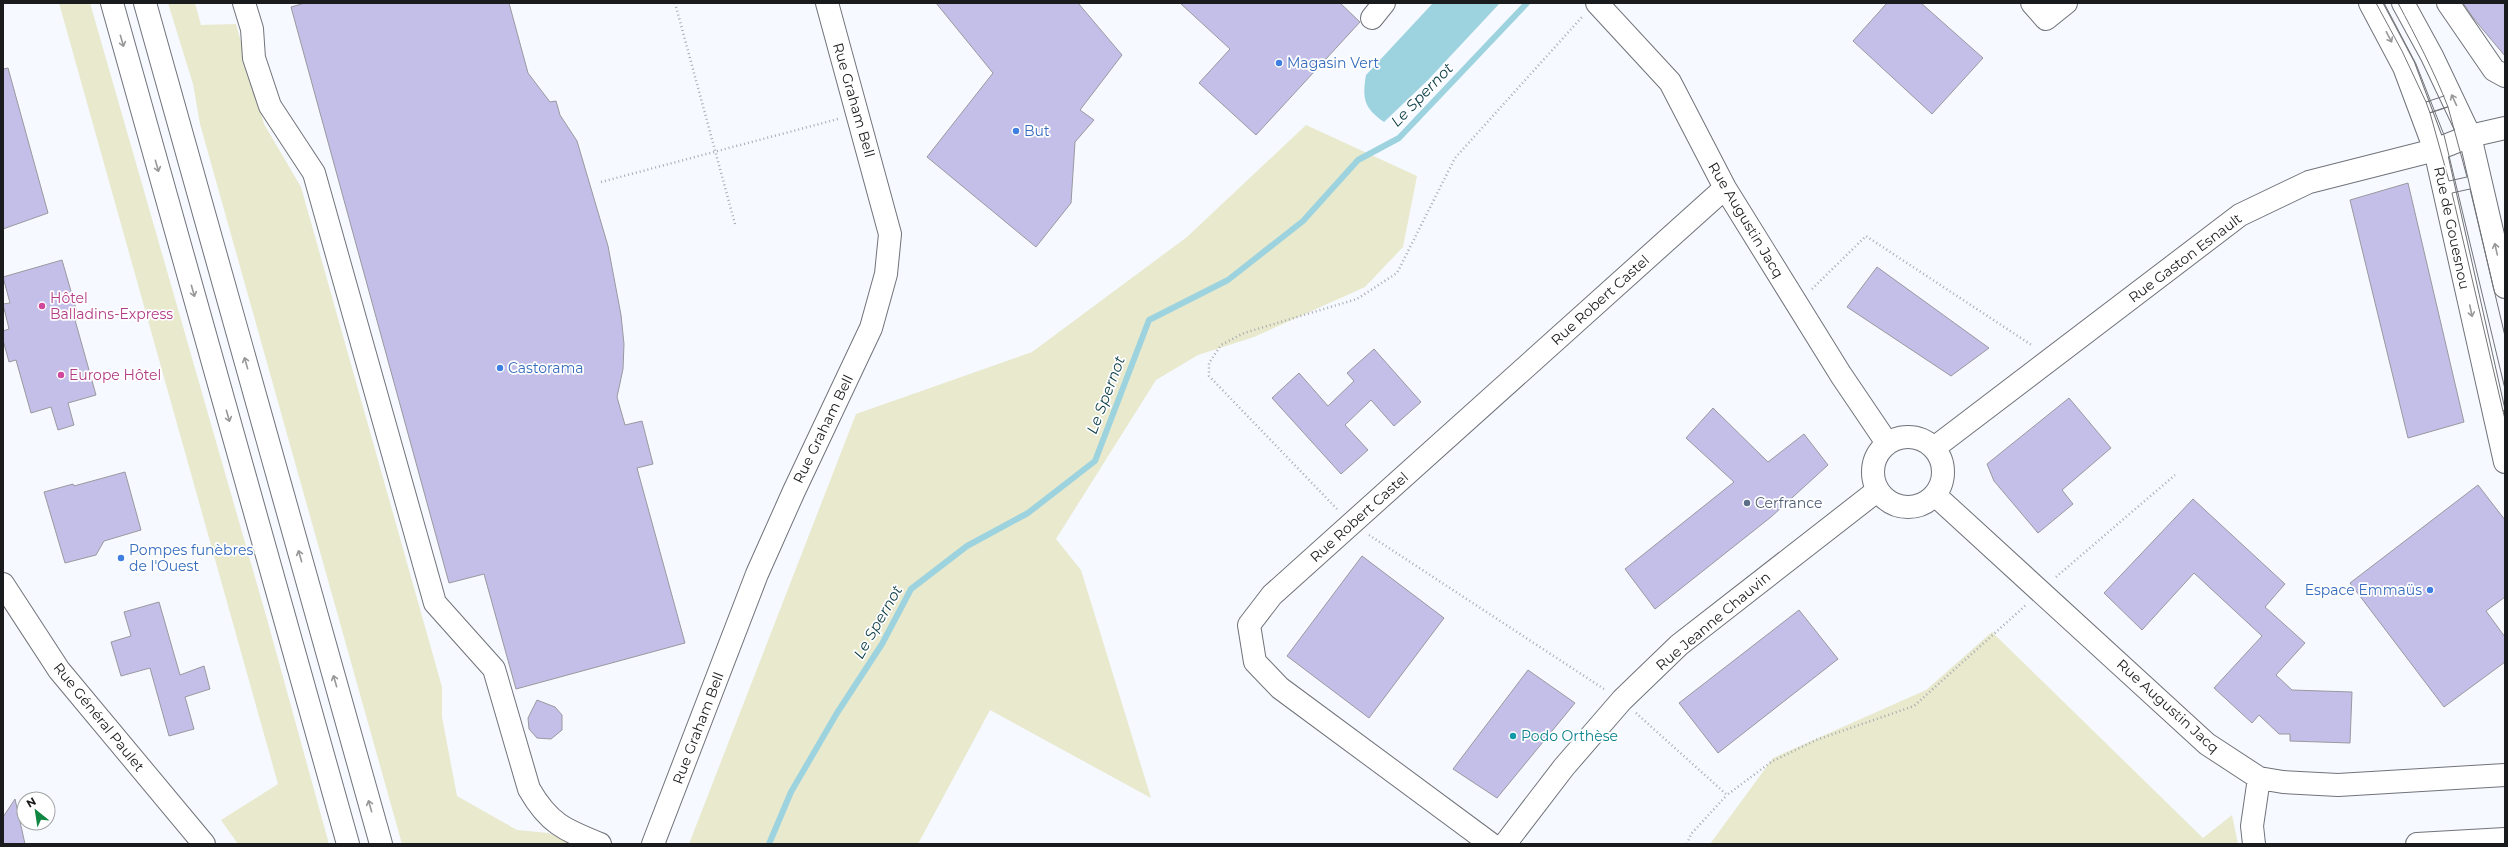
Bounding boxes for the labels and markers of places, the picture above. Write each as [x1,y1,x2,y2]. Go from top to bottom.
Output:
place label: Magasin Vert [1287,54,1379,72]
marker: Magasin Vert [1274,58,1284,68]
place label: But [1024,122,1050,140]
marker: But [1011,126,1021,136]
place label: Hôtel Balladins-Express [50,289,173,323]
marker: Hôtel Balladins-Express [37,301,47,311]
place label: Castorama [508,359,584,377]
marker: Castorama [495,363,505,373]
place label: Europe Hôtel [69,366,161,384]
marker: Europe Hôtel [56,370,66,380]
place label: Cerfrance [1755,494,1822,512]
marker: Cerfrance [1742,498,1752,508]
place label: Pompes funèbres de l'Ouest [129,541,253,575]
marker: Pompes funèbres de l'Ouest [116,553,126,563]
place label: Espace Emmaüs [2305,581,2422,599]
marker: Espace Emmaüs [2425,585,2435,595]
place label: Podo Orthèse [1521,727,1618,745]
marker: Podo Orthèse [1508,731,1518,741]

